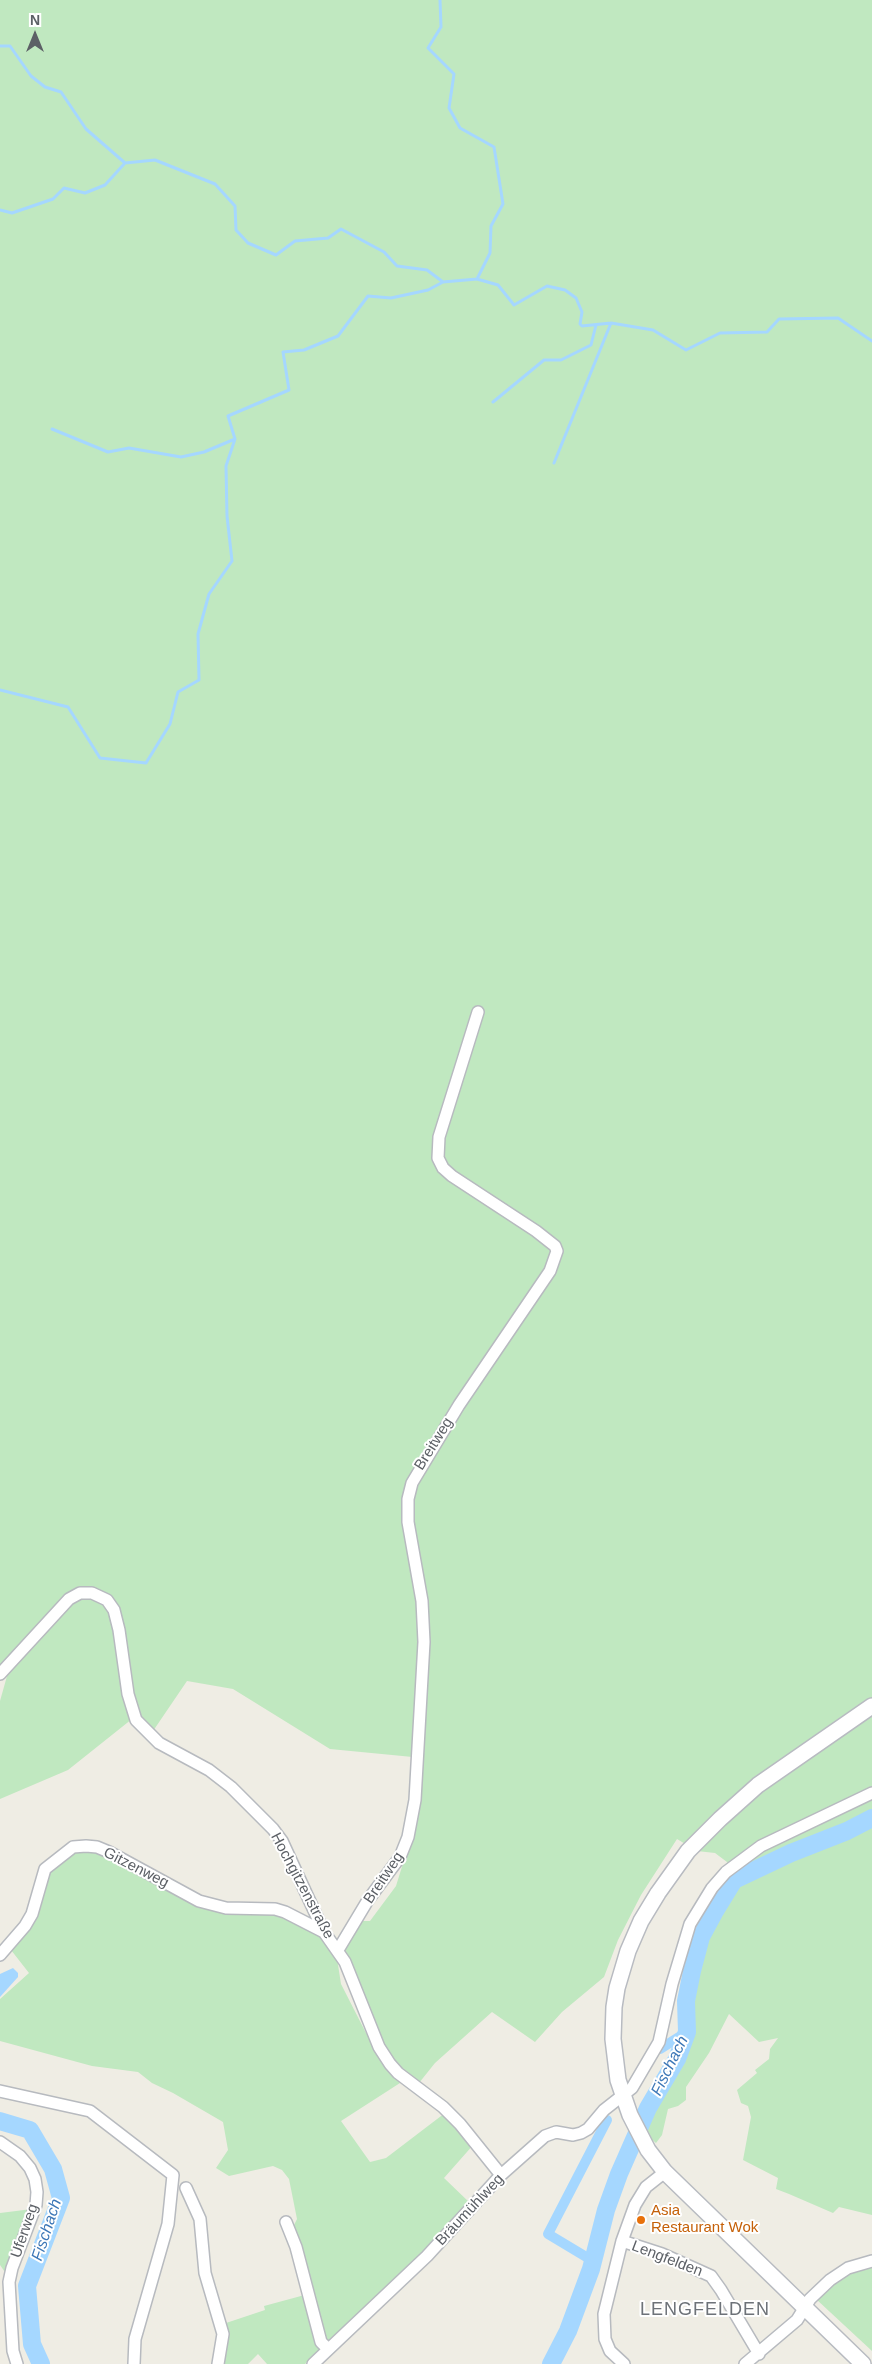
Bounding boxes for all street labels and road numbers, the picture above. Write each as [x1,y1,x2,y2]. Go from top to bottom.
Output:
street label: Breitweg [411,1414,457,1474]
street label: Hochgitzenstraße [266,1830,338,1942]
street label: Gitzenweg [100,1844,172,1892]
street label: Breitweg [360,1849,408,1907]
street label: Bräumühlweg [432,2170,508,2250]
street label: Uferweg [7,2202,43,2260]
street label: Lengfelden [629,2237,705,2281]

